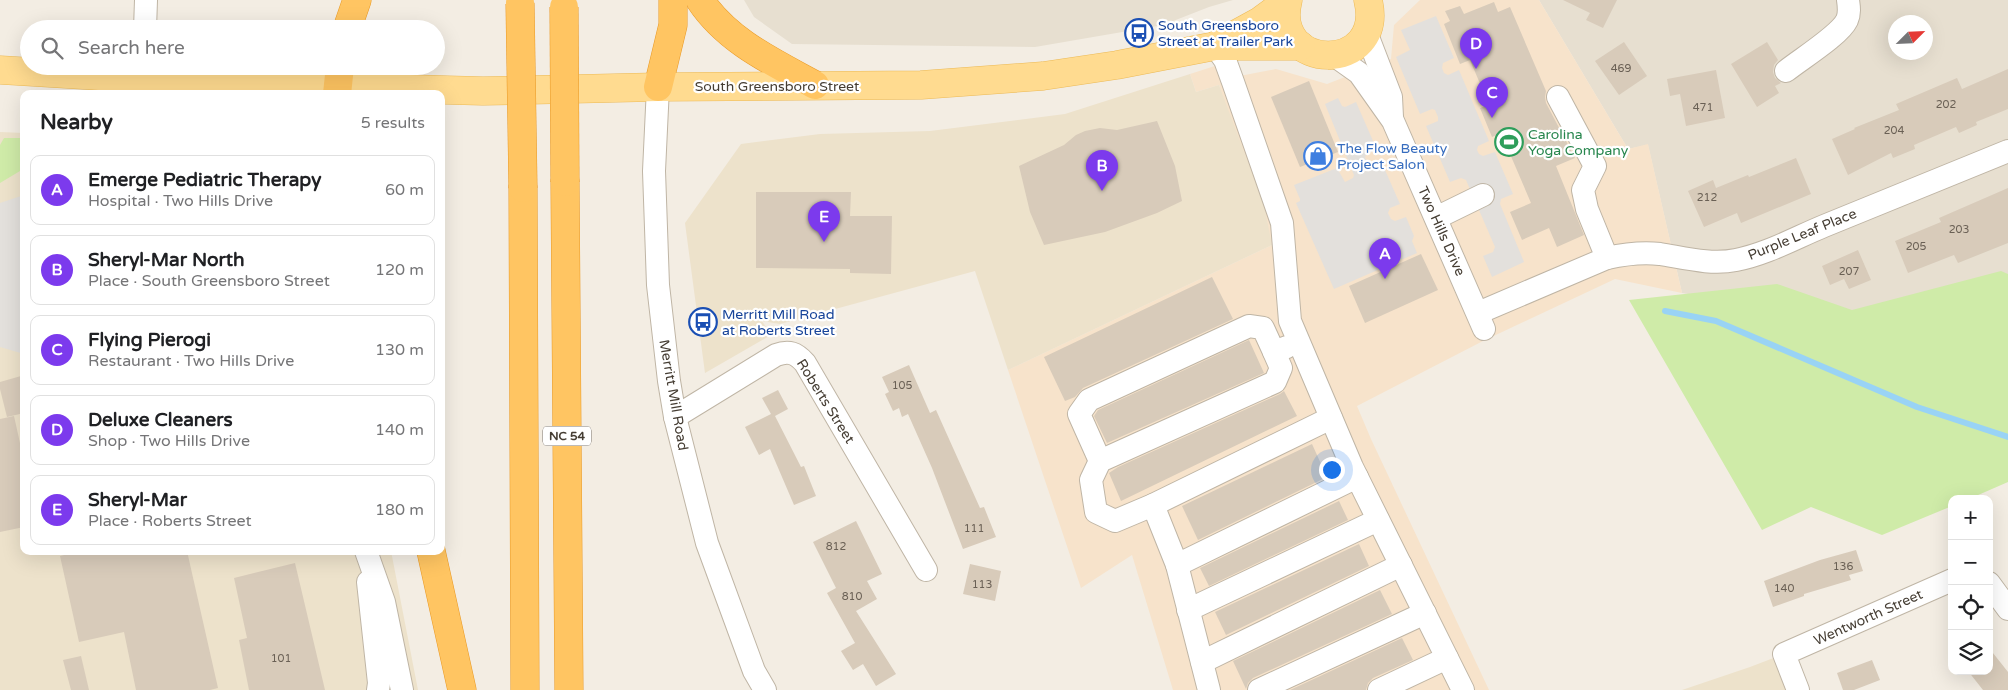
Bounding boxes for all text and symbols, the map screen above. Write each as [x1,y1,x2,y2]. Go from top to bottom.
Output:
north arrow [1888,15,1933,60]
place label: South Greensboro Street at Trailer Park [1158,17,1293,50]
bus stop icon: South Greensboro Street at Trailer Park [1124,18,1154,48]
search box [20,20,445,75]
pin: D [1460,28,1492,69]
icon: search [38,34,66,62]
text: Search here [78,37,185,59]
house number: 469 [1611,62,1631,75]
pin: C [1476,77,1508,118]
street label: South Greensboro Street [695,78,860,95]
house number: 202 [1936,98,1956,111]
house number: 471 [1693,101,1713,114]
text: Nearby [40,110,113,135]
text: 5 results [361,113,425,133]
house number: 204 [1884,124,1904,137]
place label: Carolina Yoga Company [1528,126,1629,159]
sports icon: Carolina Yoga Company [1494,127,1524,157]
place label: The Flow Beauty Project Salon [1337,140,1448,173]
shop icon: The Flow Beauty Project Salon [1303,141,1333,171]
pin: B [1086,150,1118,191]
text: Emerge Pediatric Therapy [88,169,321,191]
text: A [51,180,63,200]
text: 60 m [385,180,424,200]
street label: Two Hills Drive [1414,184,1469,279]
text: Hospital · Two Hills Drive [88,191,273,211]
house number: 212 [1697,191,1717,204]
pin: E [808,201,840,242]
street label: Purple Leaf Place [1745,205,1859,264]
house number: 203 [1949,223,1969,236]
pin: A [1369,238,1401,279]
house number: 205 [1906,240,1926,253]
text: Sheryl-Mar North [88,249,245,271]
text: B [51,260,63,280]
text: 120 m [375,260,424,280]
house number: 207 [1839,265,1859,278]
text: Place · South Greensboro Street [88,271,330,291]
place label: Merritt Mill Road at Roberts Street [722,306,836,339]
bus stop icon: Merritt Mill Road at Roberts Street [688,307,718,337]
text: Flying Pierogi [88,329,211,351]
street label: Merritt Mill Road [655,338,692,452]
text: C [51,340,63,360]
text: 130 m [375,340,424,360]
text: Restaurant · Two Hills Drive [88,351,294,371]
street label: Roberts Street [793,356,859,447]
house number: 105 [892,379,912,392]
text: Deluxe Cleaners [88,409,233,431]
text: D [51,420,63,440]
text: 140 m [375,420,424,440]
road number: NC 54 [543,426,591,446]
text: Shop · Two Hills Drive [88,431,250,451]
your location [1319,457,1345,483]
text: Sheryl-Mar [88,489,187,511]
map controls [1948,495,1993,675]
button: + [1948,495,1993,540]
text: E [52,500,62,520]
text: 180 m [375,500,424,520]
text: Place · Roberts Street [88,511,252,531]
house number: 111 [964,522,984,535]
house number: 812 [826,540,846,553]
button: − [1948,540,1993,585]
house number: 136 [1833,560,1853,573]
house number: 113 [972,578,992,591]
house number: 140 [1774,582,1794,595]
button: locate [1948,585,1993,630]
street label: Wentworth Street [1811,586,1926,649]
house number: 810 [842,590,862,603]
button: layers [1948,630,1993,675]
house number: 101 [271,652,291,665]

